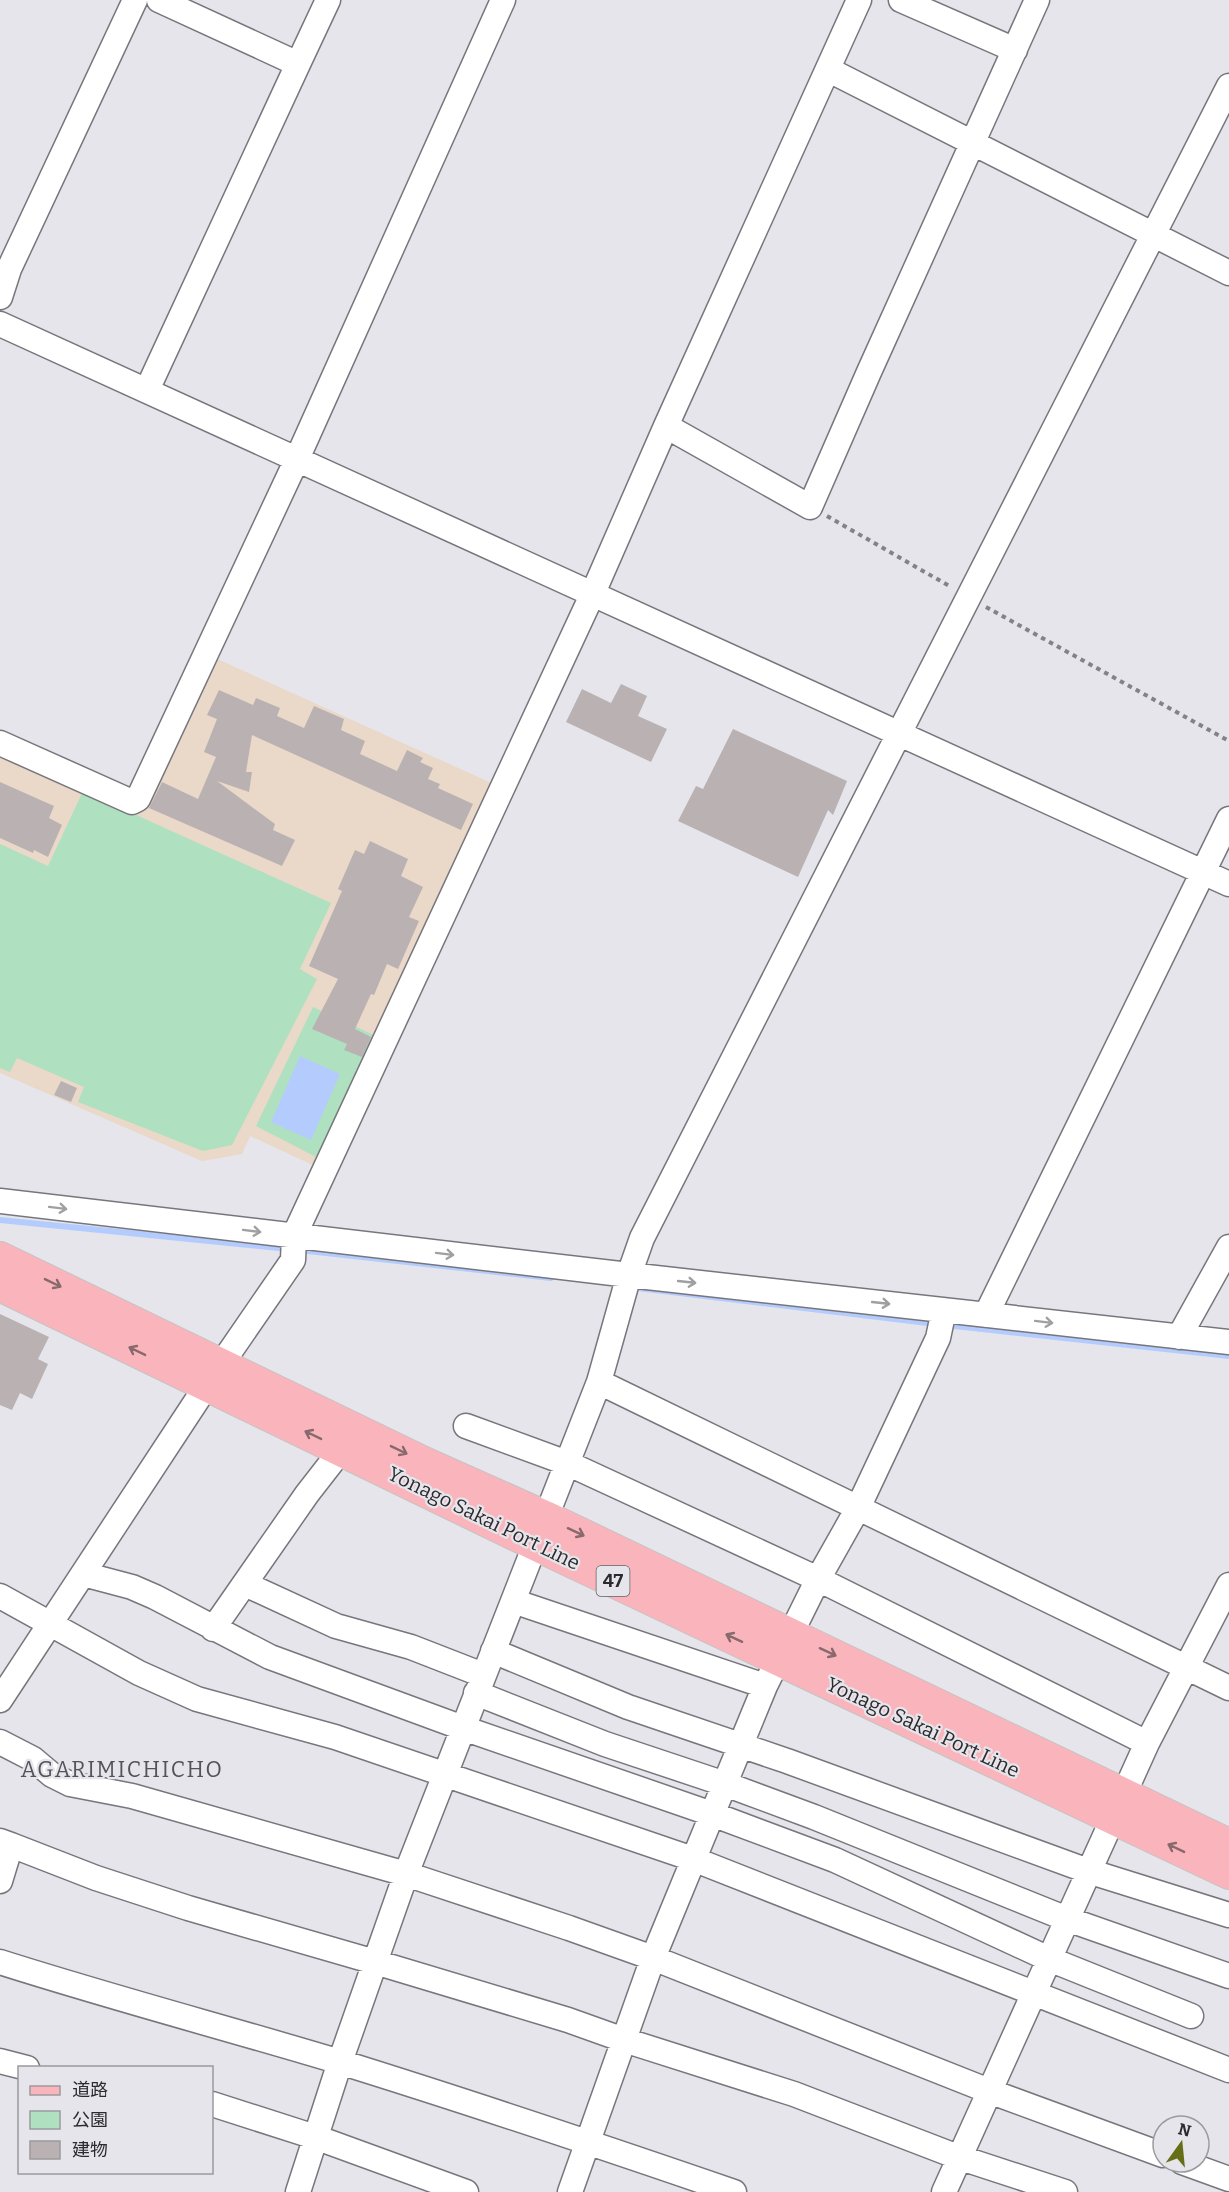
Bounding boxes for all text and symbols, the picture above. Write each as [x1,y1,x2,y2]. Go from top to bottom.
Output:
one-way arrow [48,1203,68,1214]
one-way arrow [241,1226,261,1237]
one-way arrow [435,1248,455,1259]
one-way arrow [676,1276,696,1287]
one-way arrow [43,1278,61,1290]
one-way arrow [870,1298,890,1309]
one-way arrow [1033,1317,1053,1328]
one-way arrow [128,1345,146,1356]
one-way arrow [304,1429,322,1441]
one-way arrow [389,1445,407,1457]
street label: Yonago Sakai Port Line [384,1461,584,1575]
one-way arrow [566,1526,584,1538]
road number: 47 [596,1566,630,1596]
one-way arrow [726,1632,744,1644]
one-way arrow [818,1646,836,1658]
street label: Yonago Sakai Port Line [823,1672,1023,1782]
district label: AGARIMICHICHO [21,1756,223,1783]
one-way arrow [1168,1841,1186,1853]
legend [18,2066,213,2174]
text: 道路 [72,2079,108,2101]
text: 公園 [72,2109,108,2131]
north arrow [1151,2114,1211,2174]
text: N [1176,2119,1193,2141]
text: 建物 [72,2139,108,2161]

